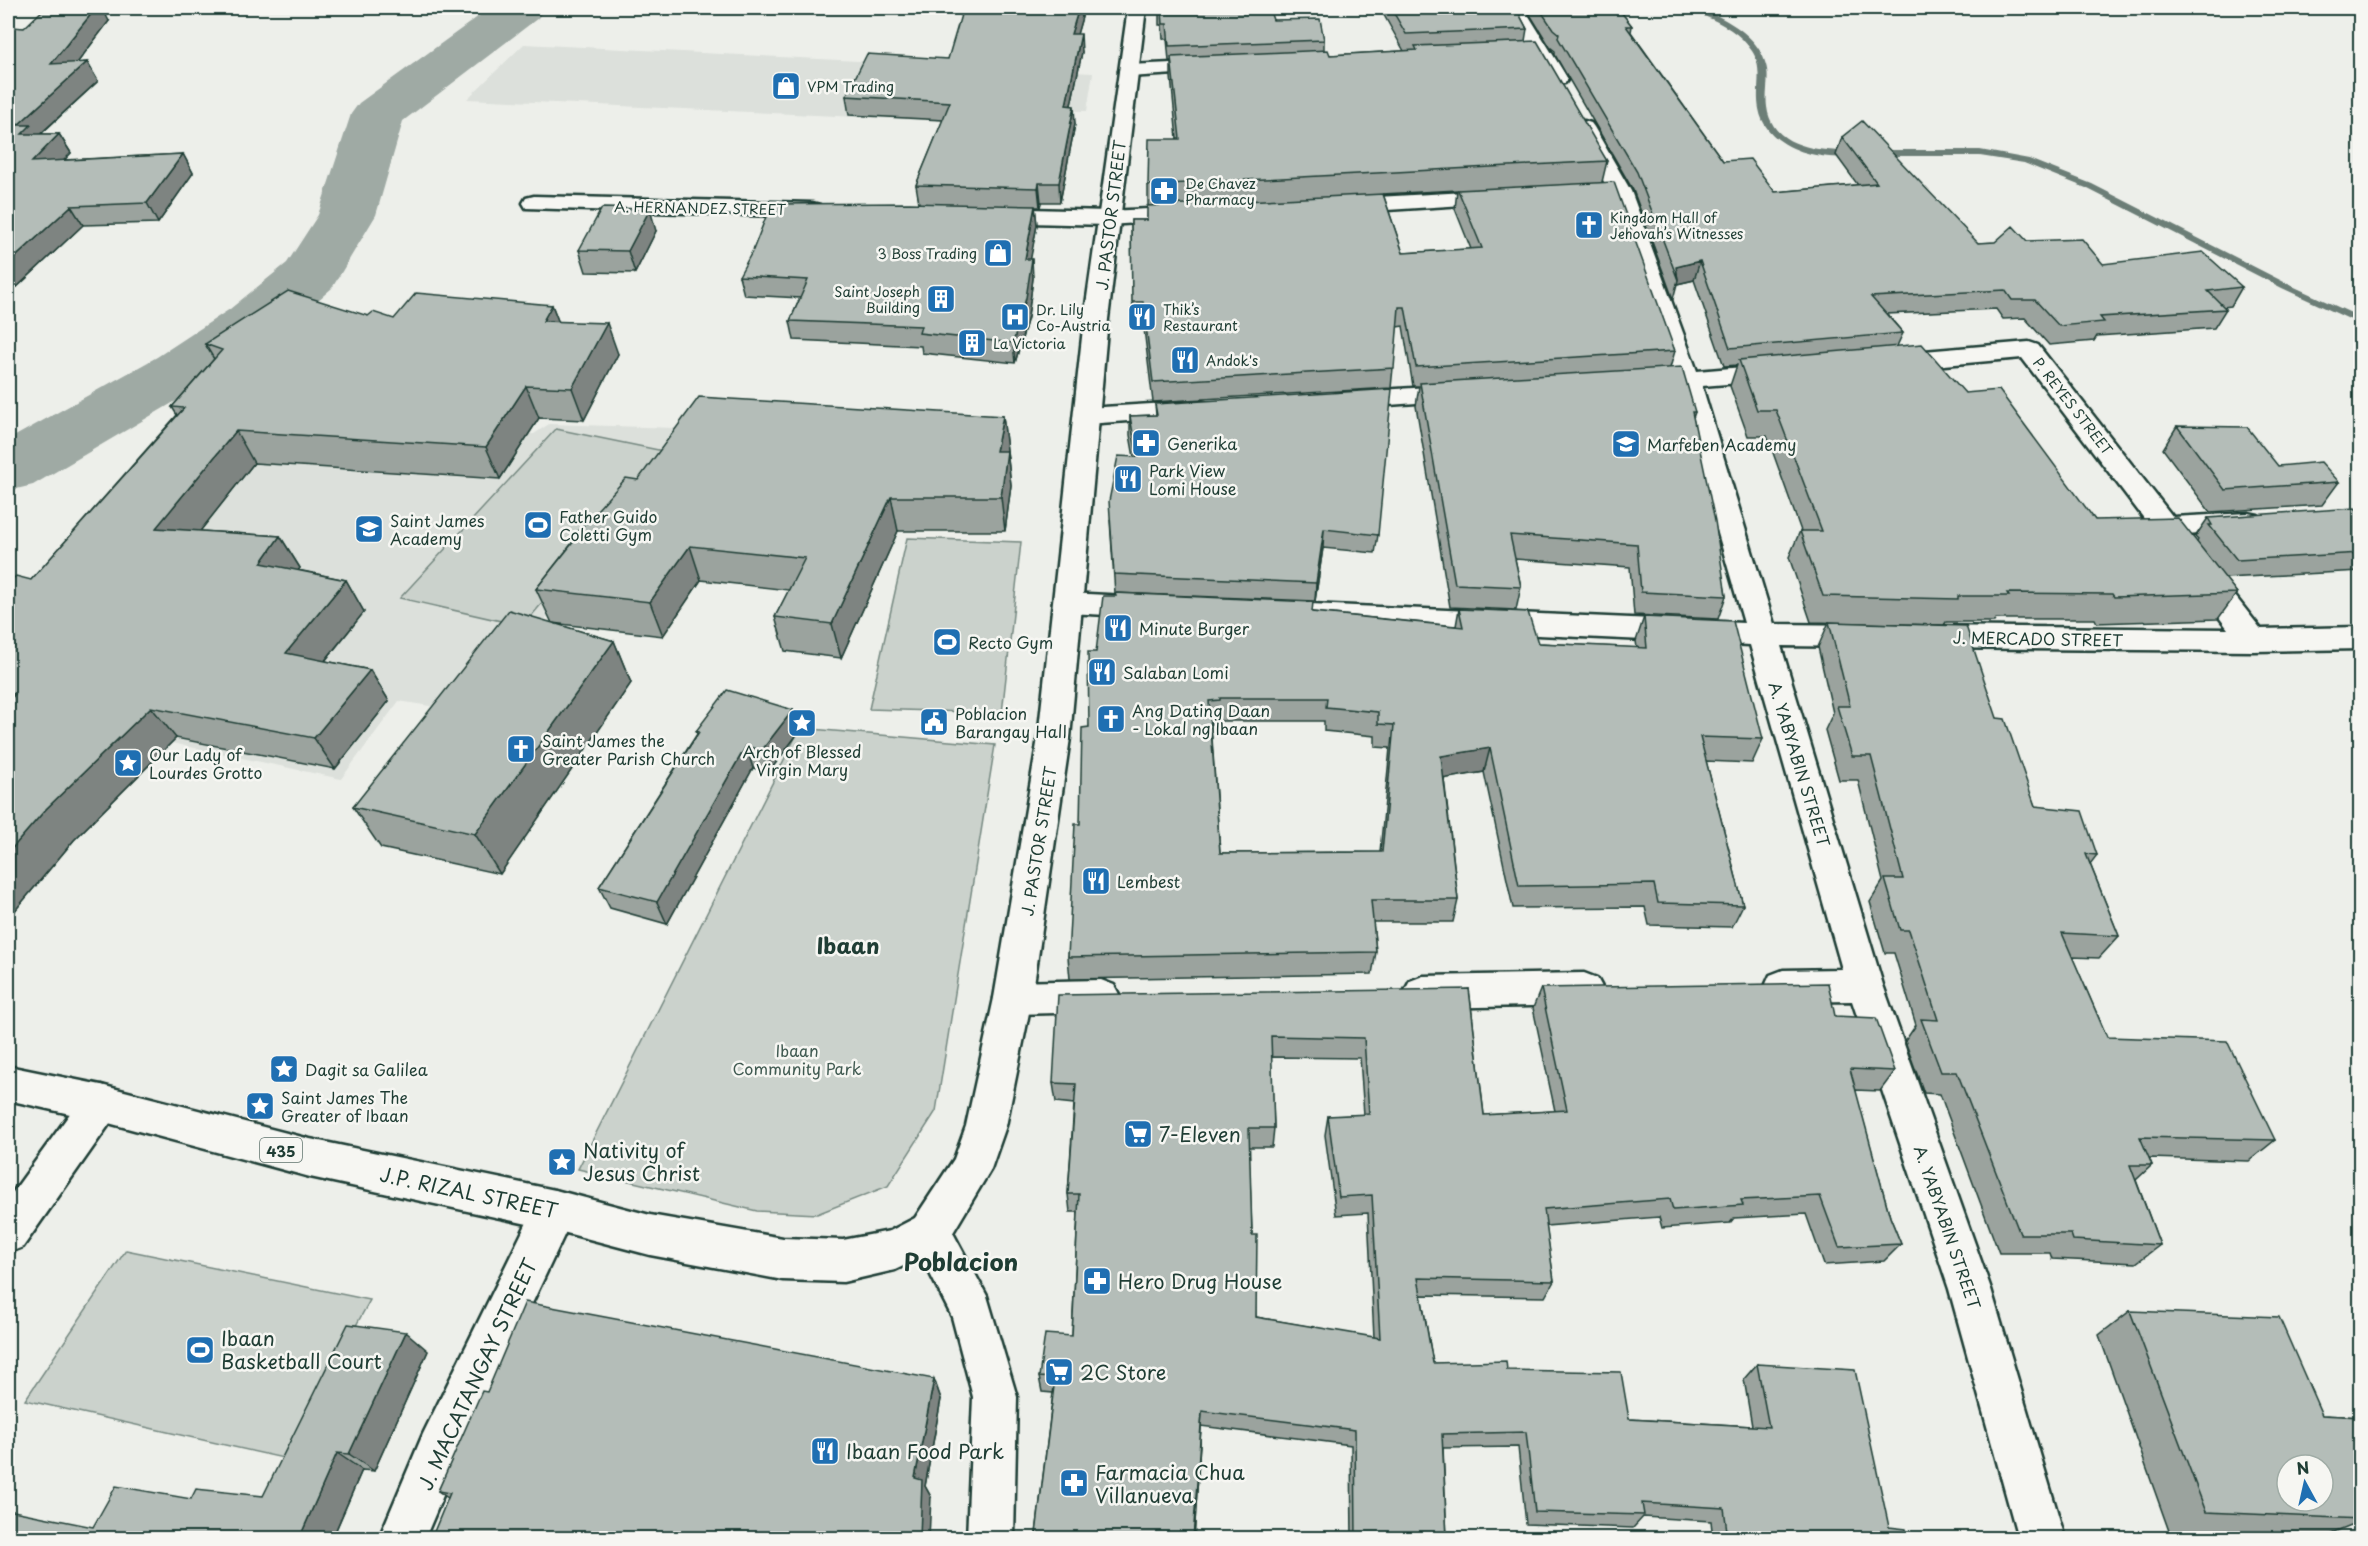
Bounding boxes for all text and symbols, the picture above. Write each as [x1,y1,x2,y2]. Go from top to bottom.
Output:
shop icon: VPM Trading [770,70,802,102]
place label: VPM Trading [807,76,894,97]
street label: J. PASTOR STREET [1089,138,1131,291]
place label: De Chavez Pharmacy [1185,173,1256,210]
pharmacy icon: De Chavez Pharmacy [1148,175,1180,207]
street label: A. HERNANDEZ STREET [614,196,787,220]
place label: Kingdom Hall of Jehovah’s Witnesses [1610,207,1744,244]
church icon: Kingdom Hall of Jehovah’s Witnesses [1573,209,1605,241]
shop icon: 3 Boss Trading [982,237,1014,269]
place label: 3 Boss Trading [877,243,977,264]
place label: Saint Joseph Building [834,281,920,318]
building icon: Saint Joseph Building [925,283,957,315]
place label: Dr. Lily Co-Austria [1036,299,1110,336]
place label: Thik’s Restaurant [1163,299,1238,336]
hospital icon: Dr. Lily Co-Austria [999,301,1031,333]
restaurant icon: Thik’s Restaurant [1126,301,1158,333]
building icon: La Victoria [956,327,988,359]
place label: La Victoria [993,333,1066,354]
restaurant icon: Andok's [1169,344,1201,376]
place label: Andok's [1206,350,1258,371]
street label: P. REYES STREET [2028,353,2118,459]
pharmacy icon: Generika [1130,427,1162,459]
school or university icon: Marfeben Academy [1610,428,1642,460]
place label: Generika [1167,431,1237,455]
place label: Marfeben Academy [1647,432,1796,456]
place label: Park View Lomi House [1149,458,1237,500]
restaurant icon: Park View Lomi House [1112,463,1144,495]
place label: Father Guido Coletti Gym [559,504,657,546]
place label: Saint James Academy [390,508,484,550]
sports icon: Father Guido Coletti Gym [522,509,554,541]
school or university icon: Saint James Academy [353,513,385,545]
restaurant icon: Minute Burger [1102,612,1134,644]
place label: Minute Burger [1139,616,1250,640]
street label: J. MERCADO STREET [1953,625,2123,651]
sports icon: Recto Gym [931,626,963,658]
place label: Recto Gym [968,630,1053,654]
restaurant icon: Salaban Lomi [1086,656,1118,688]
place label: Salaban Lomi [1123,660,1229,684]
street label: A. YABYABIN STREET [1763,678,1837,850]
place label: Ang Dating Daan - Lokal ng Ibaan [1132,698,1270,740]
place label: Poblacion Barangay Hall [955,701,1067,743]
church icon: Ang Dating Daan - Lokal ng Ibaan [1095,703,1127,735]
public building icon: Poblacion Barangay Hall [918,706,950,738]
place icon: Arch of Blessed Virgin Mary [786,707,818,739]
place label: Saint James the Greater Parish Church [542,728,715,770]
church icon: Saint James the Greater Parish Church [505,733,537,765]
place label: Arch of Blessed Virgin Mary [742,739,862,781]
place label: Our Lady of Lourdes Grotto [149,742,262,784]
place icon: Our Lady of Lourdes Grotto [112,747,144,779]
street label: J. PASTOR STREET [1014,764,1062,918]
restaurant icon: Lembest [1080,865,1112,897]
place label: Lembest [1117,869,1180,893]
district label: Ibaan [816,928,880,961]
park label: Ibaan Community Park [733,1038,862,1080]
place icon: Dagit sa Galilea [268,1053,300,1085]
place label: Dagit sa Galilea [305,1057,428,1081]
place label: Saint James The Greater of Ibaan [281,1085,409,1127]
place icon: Saint James The Greater of Ibaan [244,1090,276,1122]
supermarket icon: 7-Eleven [1122,1118,1154,1150]
place label: 7-Eleven [1159,1119,1241,1149]
place label: Nativity of Jesus Christ [583,1135,700,1188]
road number: 435 [260,1138,302,1162]
street label: A. YABYABIN STREET [1909,1142,1987,1312]
place icon: Nativity of Jesus Christ [546,1146,578,1178]
street label: J.P. RIZAL STREET [377,1158,561,1226]
district label: Poblacion [904,1243,1018,1279]
street label: J. MACATANGAY STREET [410,1253,544,1495]
pharmacy icon: Hero Drug House [1081,1265,1113,1297]
place label: Hero Drug House [1118,1266,1282,1296]
place label: Ibaan Basketball Court [221,1323,382,1376]
sports icon: Ibaan Basketball Court [184,1334,216,1366]
supermarket icon: 2C Store [1043,1356,1075,1388]
place label: 2C Store [1080,1357,1166,1387]
restaurant icon: Ibaan Food Park [809,1435,841,1467]
place label: Ibaan Food Park [846,1436,1004,1466]
north arrow [2275,1453,2335,1513]
text: N [2295,1454,2311,1480]
place label: Farmacia Chua Villanueva [1095,1457,1245,1510]
pharmacy icon: Farmacia Chua Villanueva [1058,1467,1090,1499]

